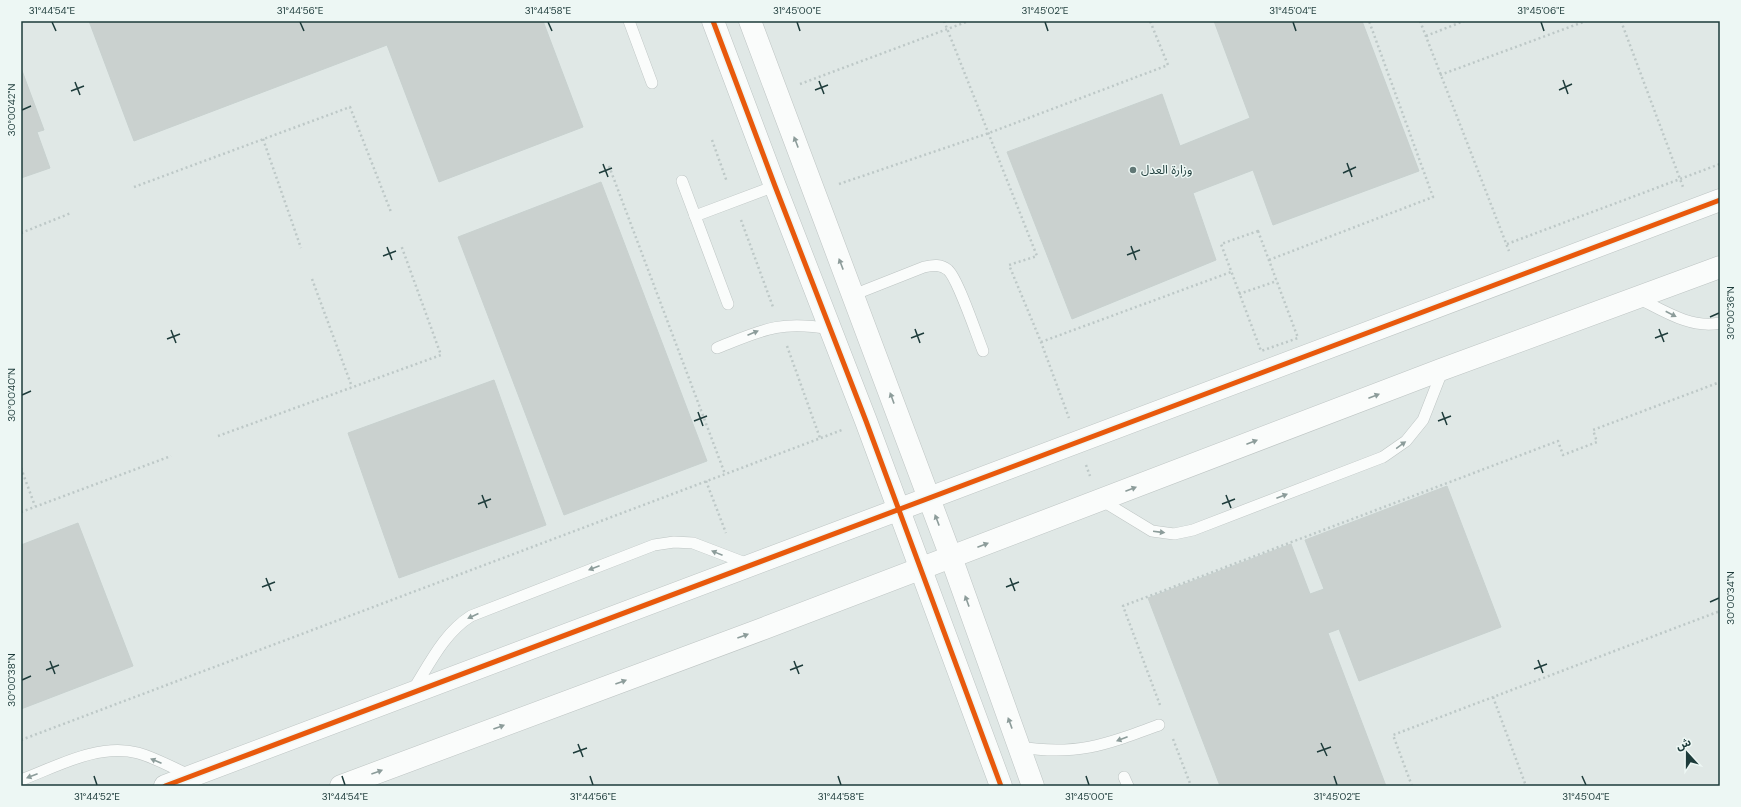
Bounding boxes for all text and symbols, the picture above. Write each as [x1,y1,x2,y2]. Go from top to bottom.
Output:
text: 31°44'54"E [29,4,76,17]
text: 31°44'56"E [277,4,324,17]
text: 31°44'58"E [525,4,572,17]
text: 31°45'00"E [773,4,821,17]
text: 31°45'02"E [1022,4,1069,17]
text: 31°45'04"E [1269,4,1317,17]
text: 31°45'06"E [1517,4,1565,17]
text: 30°00'42"N [5,84,18,136]
one-way arrow [792,135,798,147]
place label: وزارة العدل [1141,162,1192,178]
marker: وزارة العدل [1128,165,1138,175]
one-way arrow [838,257,844,269]
text: 30°00'36"N [1724,286,1737,340]
one-way arrow [1665,311,1677,318]
one-way arrow [747,330,759,336]
text: 30°00'40"N [5,368,18,422]
one-way arrow [888,392,894,404]
one-way arrow [1368,392,1380,398]
one-way arrow [1247,439,1259,445]
one-way arrow [1396,441,1407,449]
one-way arrow [1125,485,1137,491]
one-way arrow [1277,493,1289,499]
one-way arrow [934,514,940,526]
one-way arrow [1153,529,1165,535]
one-way arrow [978,541,990,547]
one-way arrow [711,550,723,556]
one-way arrow [587,566,599,572]
text: 30°00'34"N [1724,571,1737,625]
one-way arrow [963,594,969,606]
one-way arrow [467,613,479,619]
one-way arrow [737,633,749,639]
text: 30°00'38"N [5,653,18,707]
one-way arrow [615,678,627,684]
one-way arrow [1007,717,1013,729]
one-way arrow [494,724,506,730]
north arrow [1667,733,1707,773]
text: ش [1674,734,1693,753]
one-way arrow [1116,736,1128,742]
one-way arrow [150,758,161,764]
one-way arrow [372,769,384,775]
one-way arrow [26,773,38,779]
text: 31°44'52"E [74,790,120,803]
text: 31°44'54"E [322,790,369,803]
text: 31°44'56"E [570,790,617,803]
text: 31°44'58"E [818,790,865,803]
text: 31°45'00"E [1065,790,1113,803]
text: 31°45'02"E [1314,790,1361,803]
text: 31°45'04"E [1562,790,1610,803]

